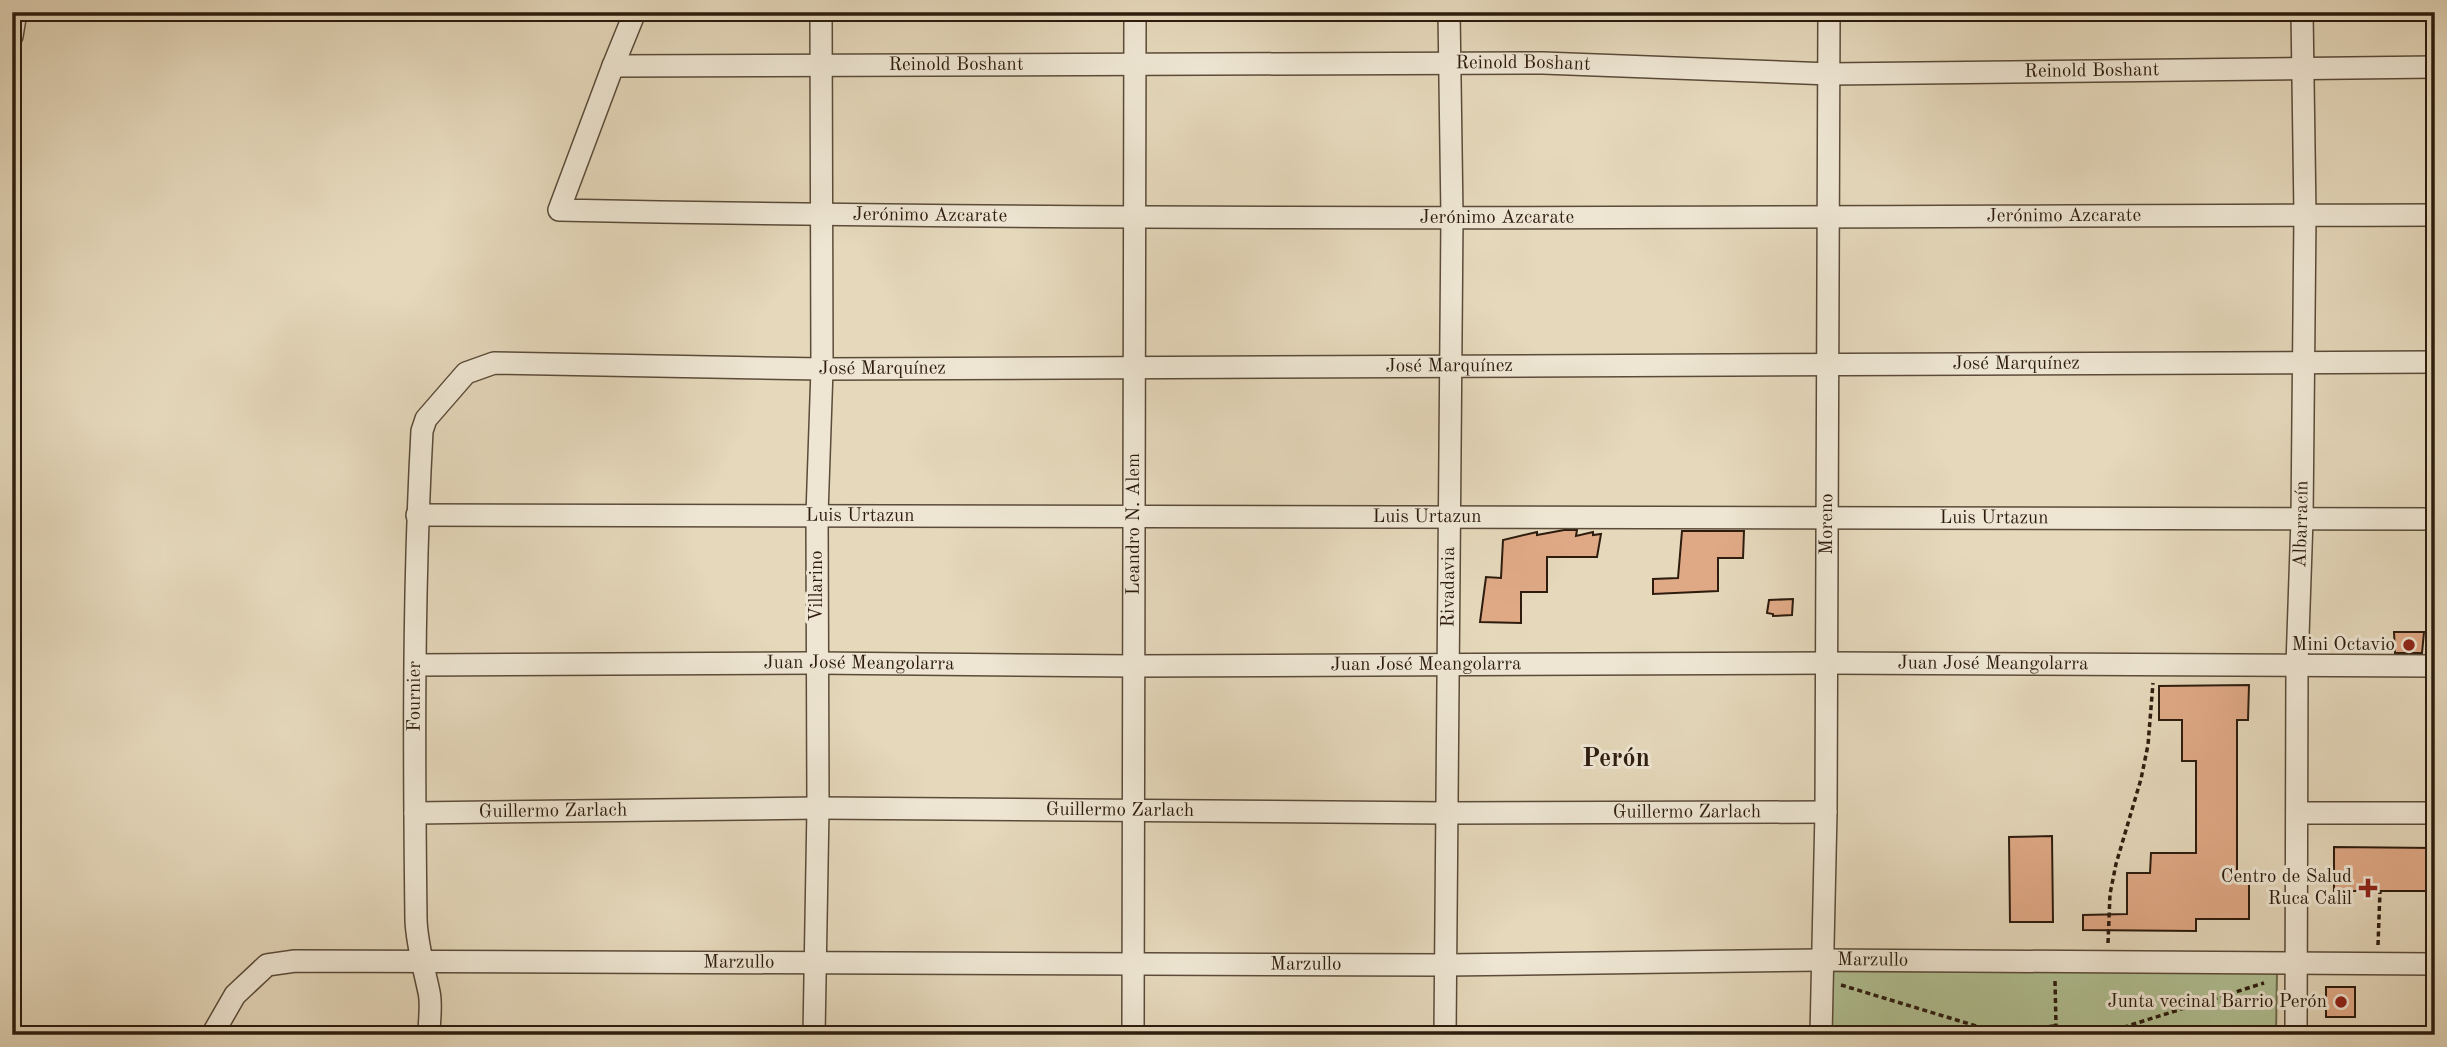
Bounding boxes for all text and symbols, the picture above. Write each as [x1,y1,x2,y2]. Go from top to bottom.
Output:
street label: Reinold Boshant [1455,53,1591,74]
street label: Reinold Boshant [888,55,1024,75]
street label: Reinold Boshant [2024,61,2159,81]
street label: Jerónimo Azcarate [852,205,1007,226]
street label: Jerónimo Azcarate [1986,206,2141,226]
street label: Jerónimo Azcarate [1419,208,1574,227]
street label: José Marquínez [1952,354,2080,374]
street label: José Marquínez [1385,357,1513,376]
street label: José Marquínez [818,359,946,379]
street label: Leandro N. Alem [1124,453,1144,595]
street label: Albarracín [2291,480,2312,568]
street label: Moreno [1817,493,1837,555]
street label: Luis Urtazun [805,506,915,525]
street label: Luis Urtazun [1372,507,1482,527]
street label: Luis Urtazun [1939,509,2049,528]
street label: Rivadavia [1439,546,1459,628]
street label: Villarino [808,550,827,622]
place label: Mini Octavio [2292,636,2395,655]
marker: Mini Octavio [2401,637,2417,653]
street label: Juan José Meangolarra [763,653,955,674]
street label: Juan José Meangolarra [1897,654,2089,674]
street label: Juan José Meangolarra [1330,655,1522,675]
street label: Fournier [405,661,425,732]
district label: Perón [1582,746,1650,772]
street label: Guillermo Zarlach [1046,800,1194,820]
street label: Guillermo Zarlach [479,801,627,822]
street label: Guillermo Zarlach [1613,803,1761,822]
place label: Centro de Salud Ruca Calil [2221,868,2352,909]
marker: Centro de Salud Ruca Calil [2358,878,2378,898]
street label: Marzullo [1837,951,1908,970]
street label: Marzullo [703,953,774,972]
street label: Marzullo [1270,955,1341,974]
place label: Junta vecinal Barrio Perón [2107,993,2327,1012]
marker: Junta vecinal Barrio Perón [2333,994,2349,1010]

